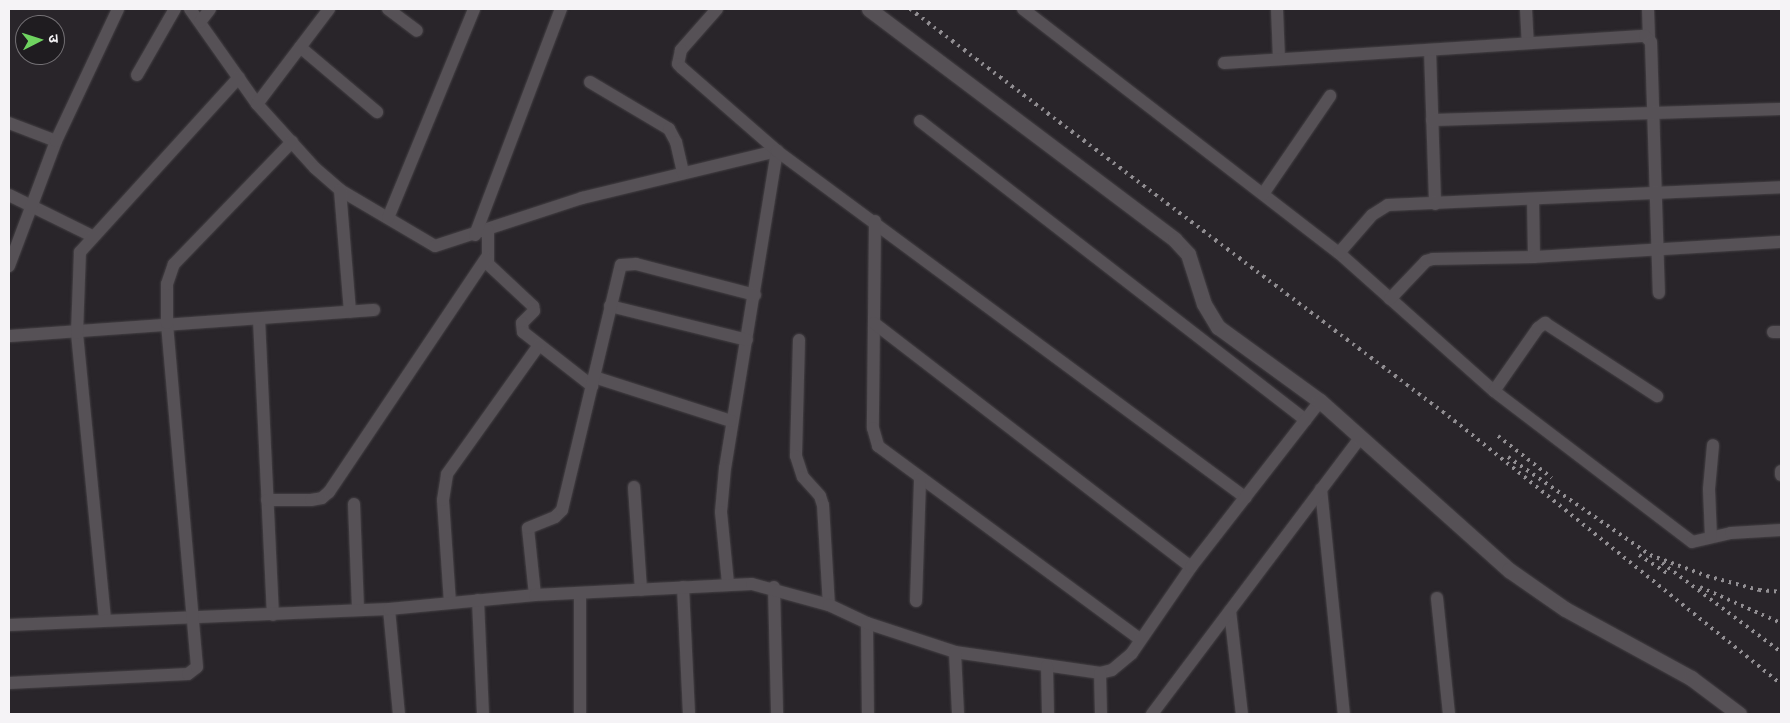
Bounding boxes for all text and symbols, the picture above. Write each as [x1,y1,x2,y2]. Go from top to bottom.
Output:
north arrow [15,15,65,65]
text: उ [45,34,63,44]

